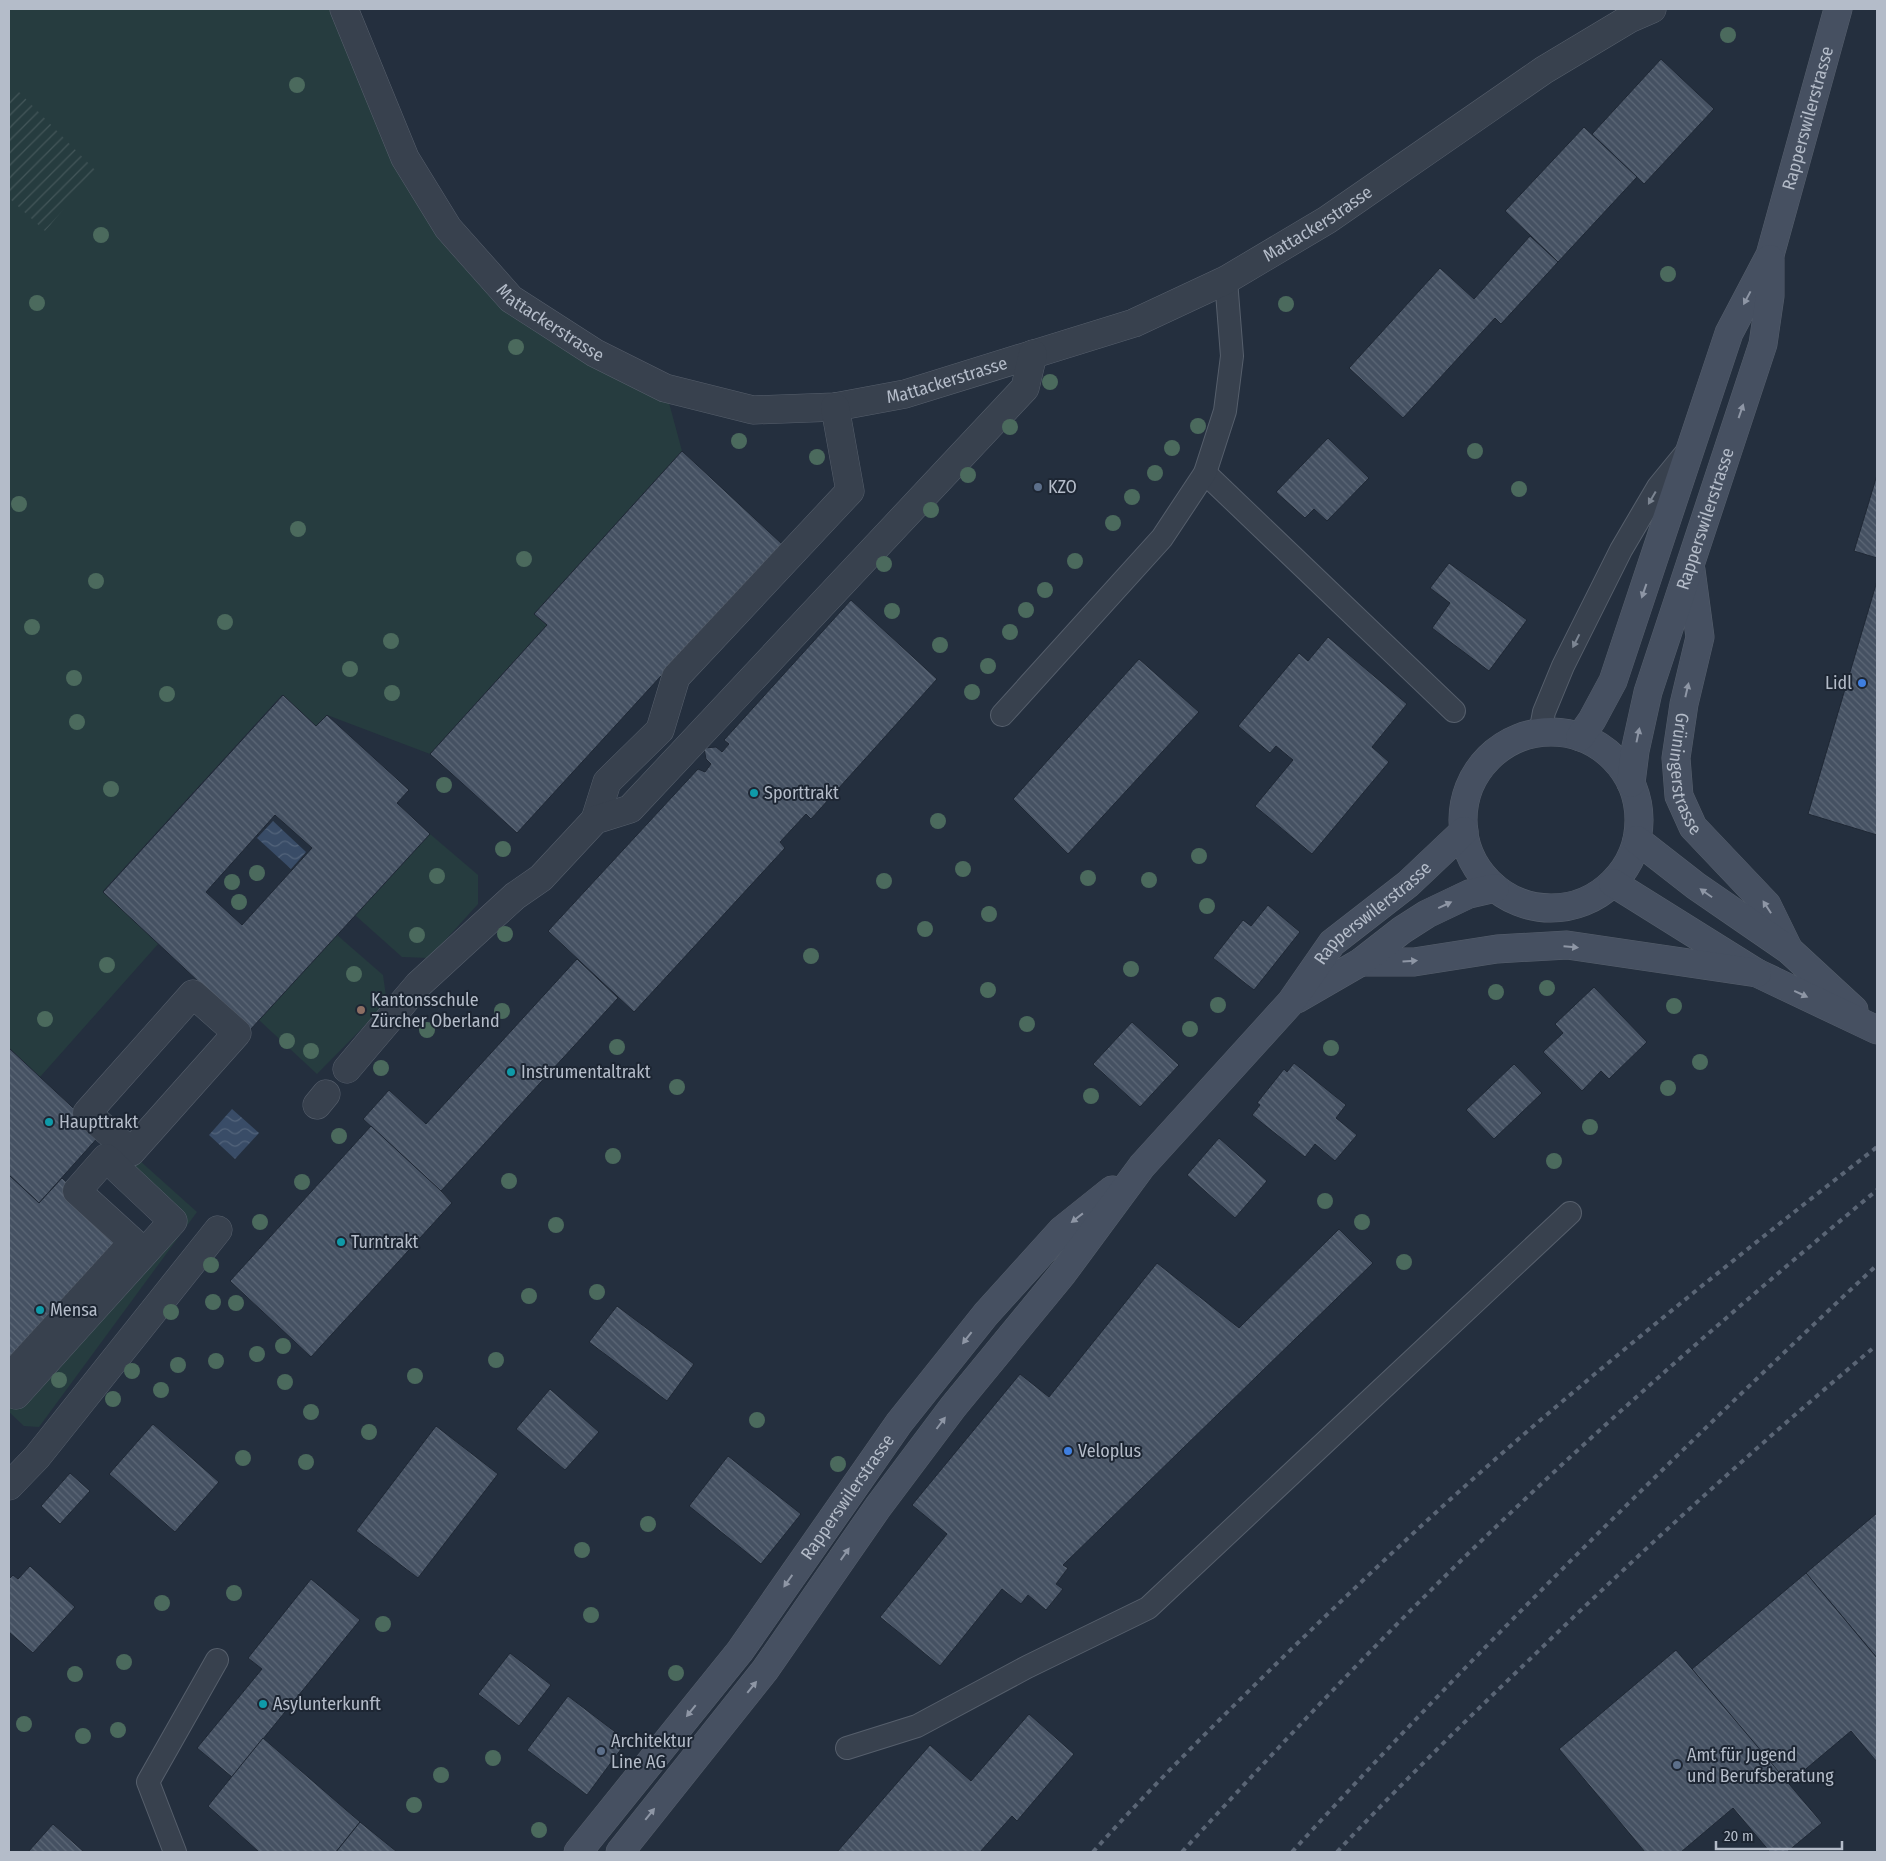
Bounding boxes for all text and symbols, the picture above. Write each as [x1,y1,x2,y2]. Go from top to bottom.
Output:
street label: Rapperswilerstrasse [1777,44,1838,193]
street label: Mattackerstrasse [1259,181,1377,266]
street label: Mattackerstrasse [492,279,608,367]
one-way arrow [1743,291,1752,304]
street label: Mattackerstrasse [885,352,1010,408]
one-way arrow [1737,404,1745,419]
street label: Rapperswilerstrasse [1672,445,1739,593]
place label: KZO [1048,476,1077,498]
marker: KZO [1032,481,1044,493]
one-way arrow [1647,491,1656,504]
one-way arrow [1639,584,1647,599]
one-way arrow [1572,634,1580,648]
place label: Lidl [1825,672,1852,694]
marker: Lidl [1856,677,1868,689]
one-way arrow [1683,683,1691,698]
street label: Grüningerstrasse [1665,711,1706,840]
one-way arrow [1634,727,1642,742]
place label: Sporttrakt [764,782,839,804]
marker: Sporttrakt [748,787,760,799]
street label: Rapperswilerstrasse [1309,857,1436,969]
one-way arrow [1700,887,1713,898]
one-way arrow [1762,900,1771,914]
one-way arrow [1438,901,1452,909]
one-way arrow [1564,943,1580,951]
one-way arrow [1402,957,1418,965]
place label: Kantonsschule Zürcher Oberland [371,989,500,1032]
one-way arrow [1794,990,1808,998]
marker: Kantonsschule Zürcher Oberland [355,1004,367,1016]
place label: Instrumentaltrakt [521,1061,651,1083]
marker: Instrumentaltrakt [505,1066,517,1078]
place label: Haupttrakt [59,1111,138,1133]
marker: Haupttrakt [43,1116,55,1128]
one-way arrow [1071,1213,1084,1224]
place label: Turntrakt [351,1231,419,1253]
marker: Turntrakt [335,1236,347,1248]
place label: Mensa [50,1299,98,1321]
marker: Mensa [34,1304,46,1316]
one-way arrow [962,1331,972,1344]
one-way arrow [935,1417,946,1430]
street label: Rapperswilerstrasse [796,1430,899,1564]
place label: Veloplus [1078,1440,1141,1462]
marker: Veloplus [1062,1445,1074,1457]
one-way arrow [840,1548,850,1561]
one-way arrow [783,1575,793,1588]
one-way arrow [746,1681,757,1694]
place label: Asylunterkunft [273,1693,381,1715]
marker: Asylunterkunft [257,1698,269,1710]
one-way arrow [685,1705,696,1718]
place label: Architektur Line AG [611,1730,693,1773]
place label: Amt für Jugend und Berufsberatung [1687,1744,1834,1787]
marker: Architektur Line AG [595,1745,607,1757]
marker: Amt für Jugend und Berufsberatung [1671,1759,1683,1771]
one-way arrow [645,1808,656,1821]
scale bar [1716,1818,1842,1850]
text: 20 m [1724,1827,1754,1845]

